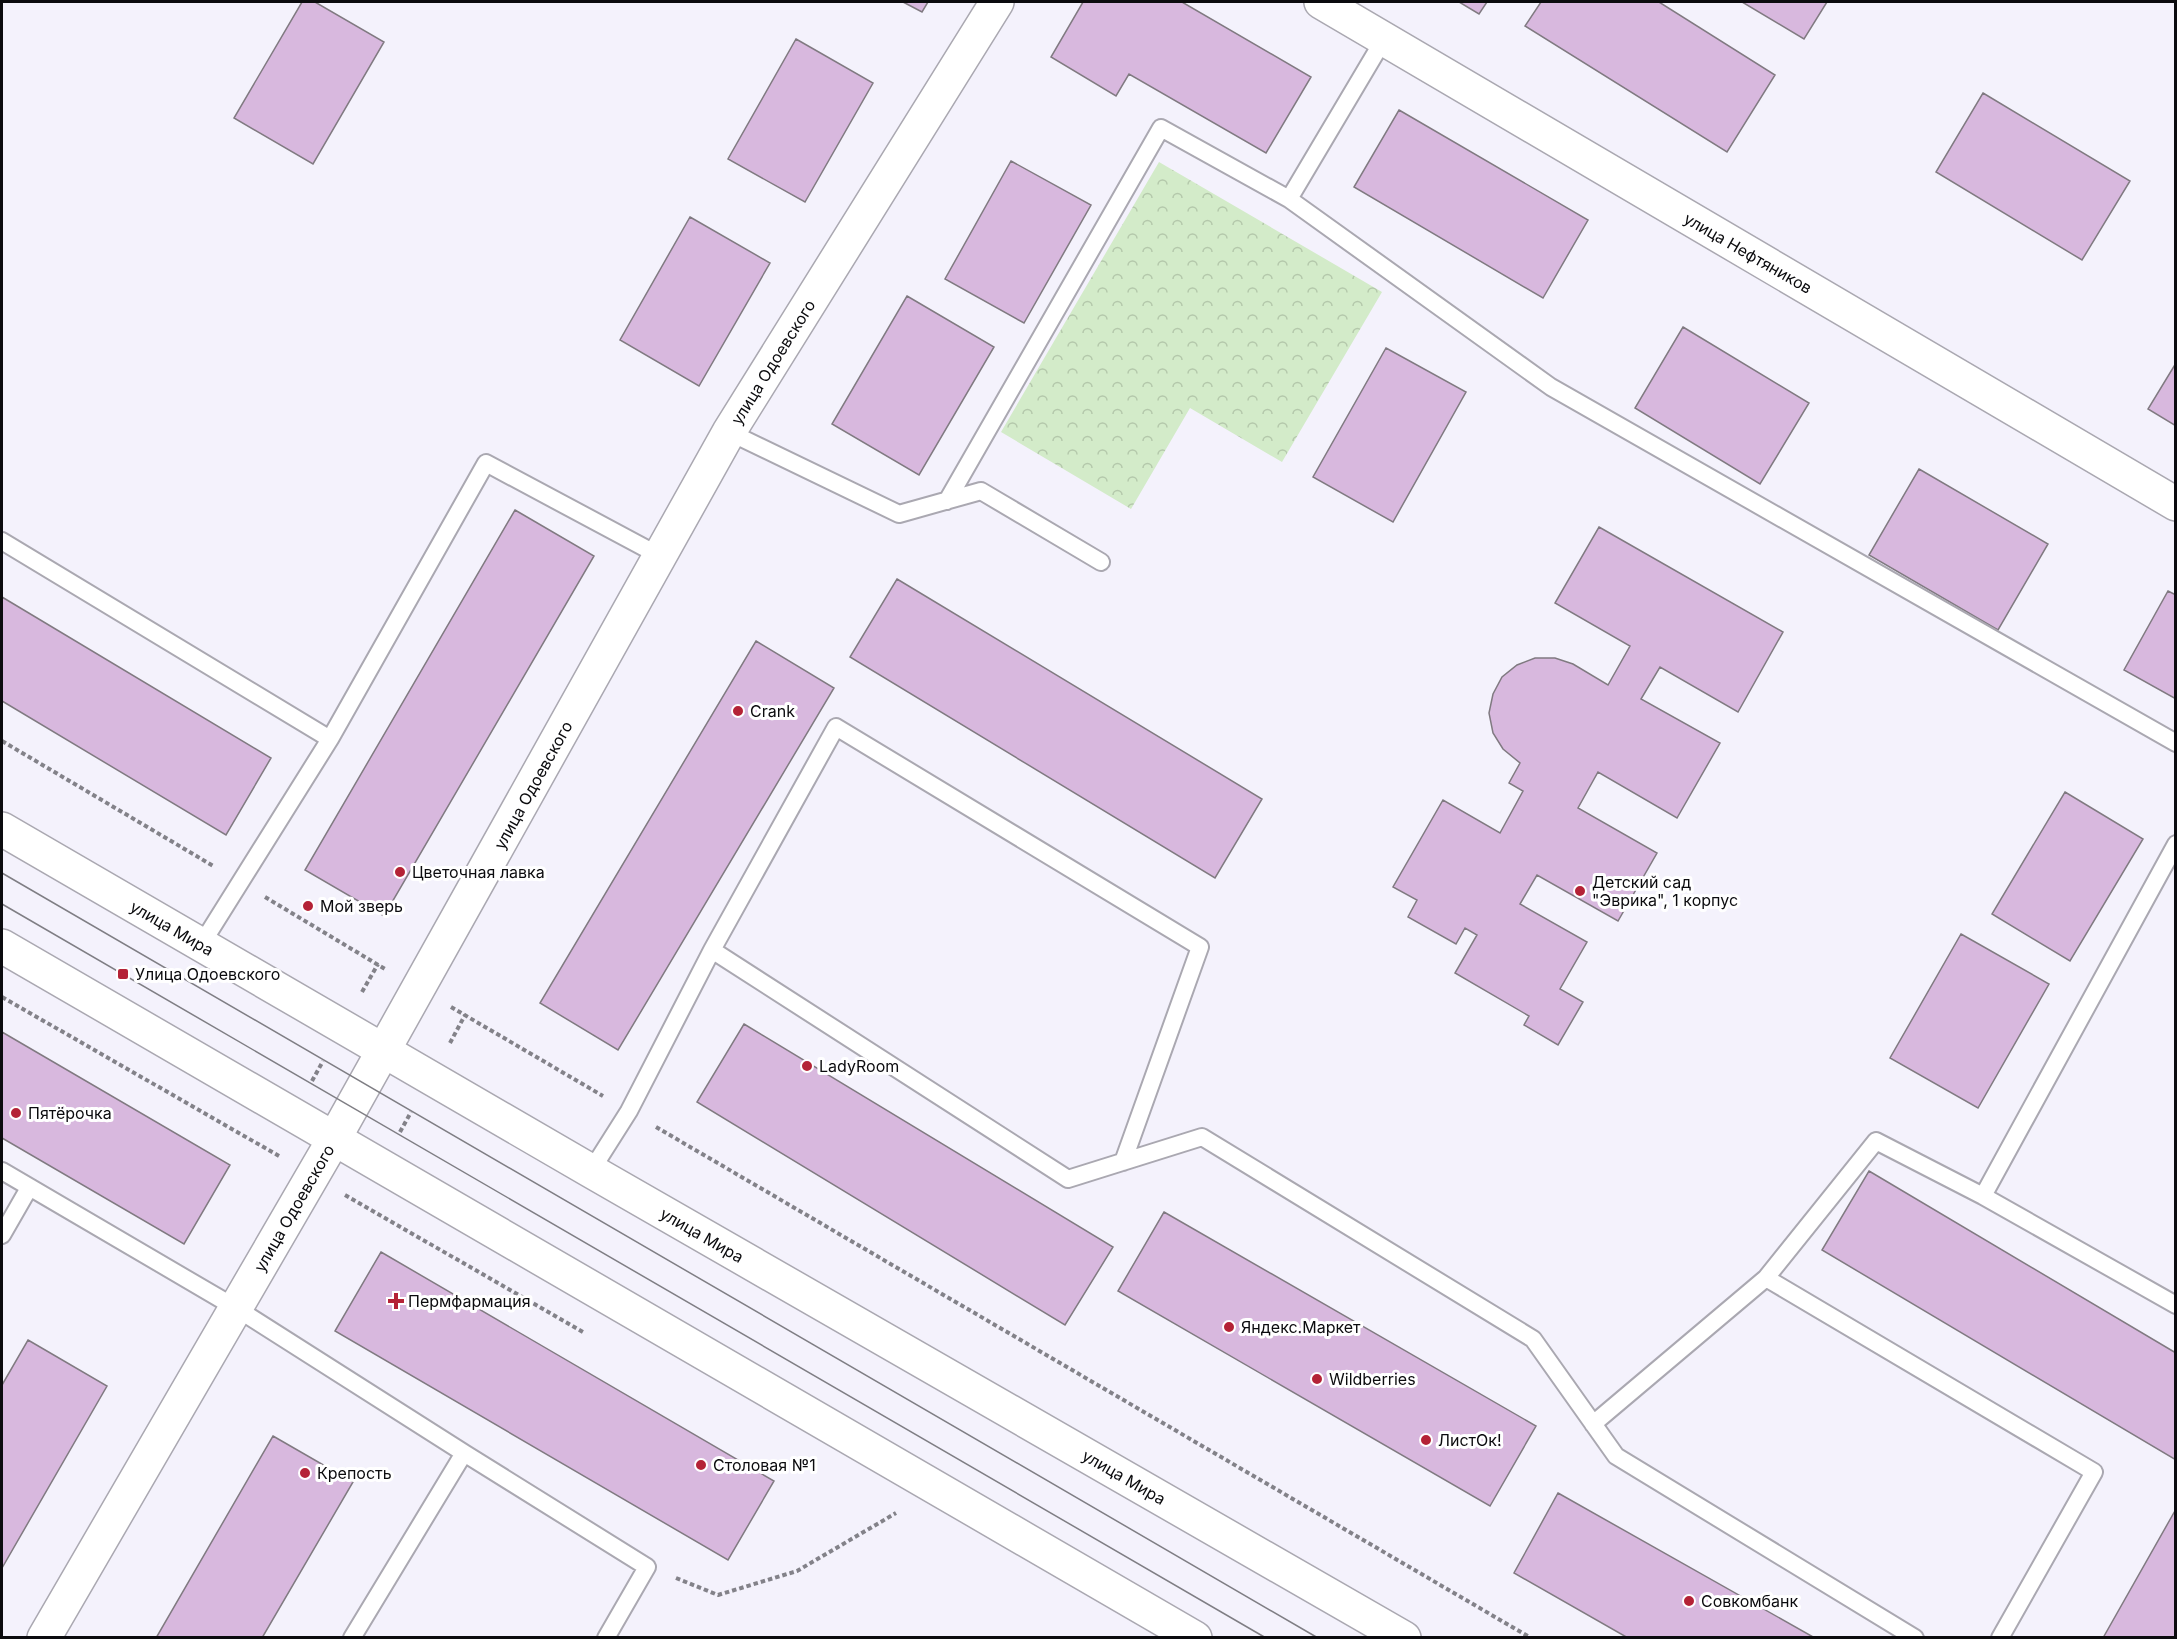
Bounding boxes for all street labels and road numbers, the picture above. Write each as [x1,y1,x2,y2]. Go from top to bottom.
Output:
street label: улица Нефтяников [1680,208,1816,298]
street label: улица Одоевского [726,296,820,428]
street label: улица Одоевского [489,717,577,853]
street label: улица Мира [127,896,217,960]
street label: улица Одоевского [249,1141,339,1275]
street label: улица Мира [657,1203,747,1267]
street label: улица Мира [1079,1445,1169,1509]

